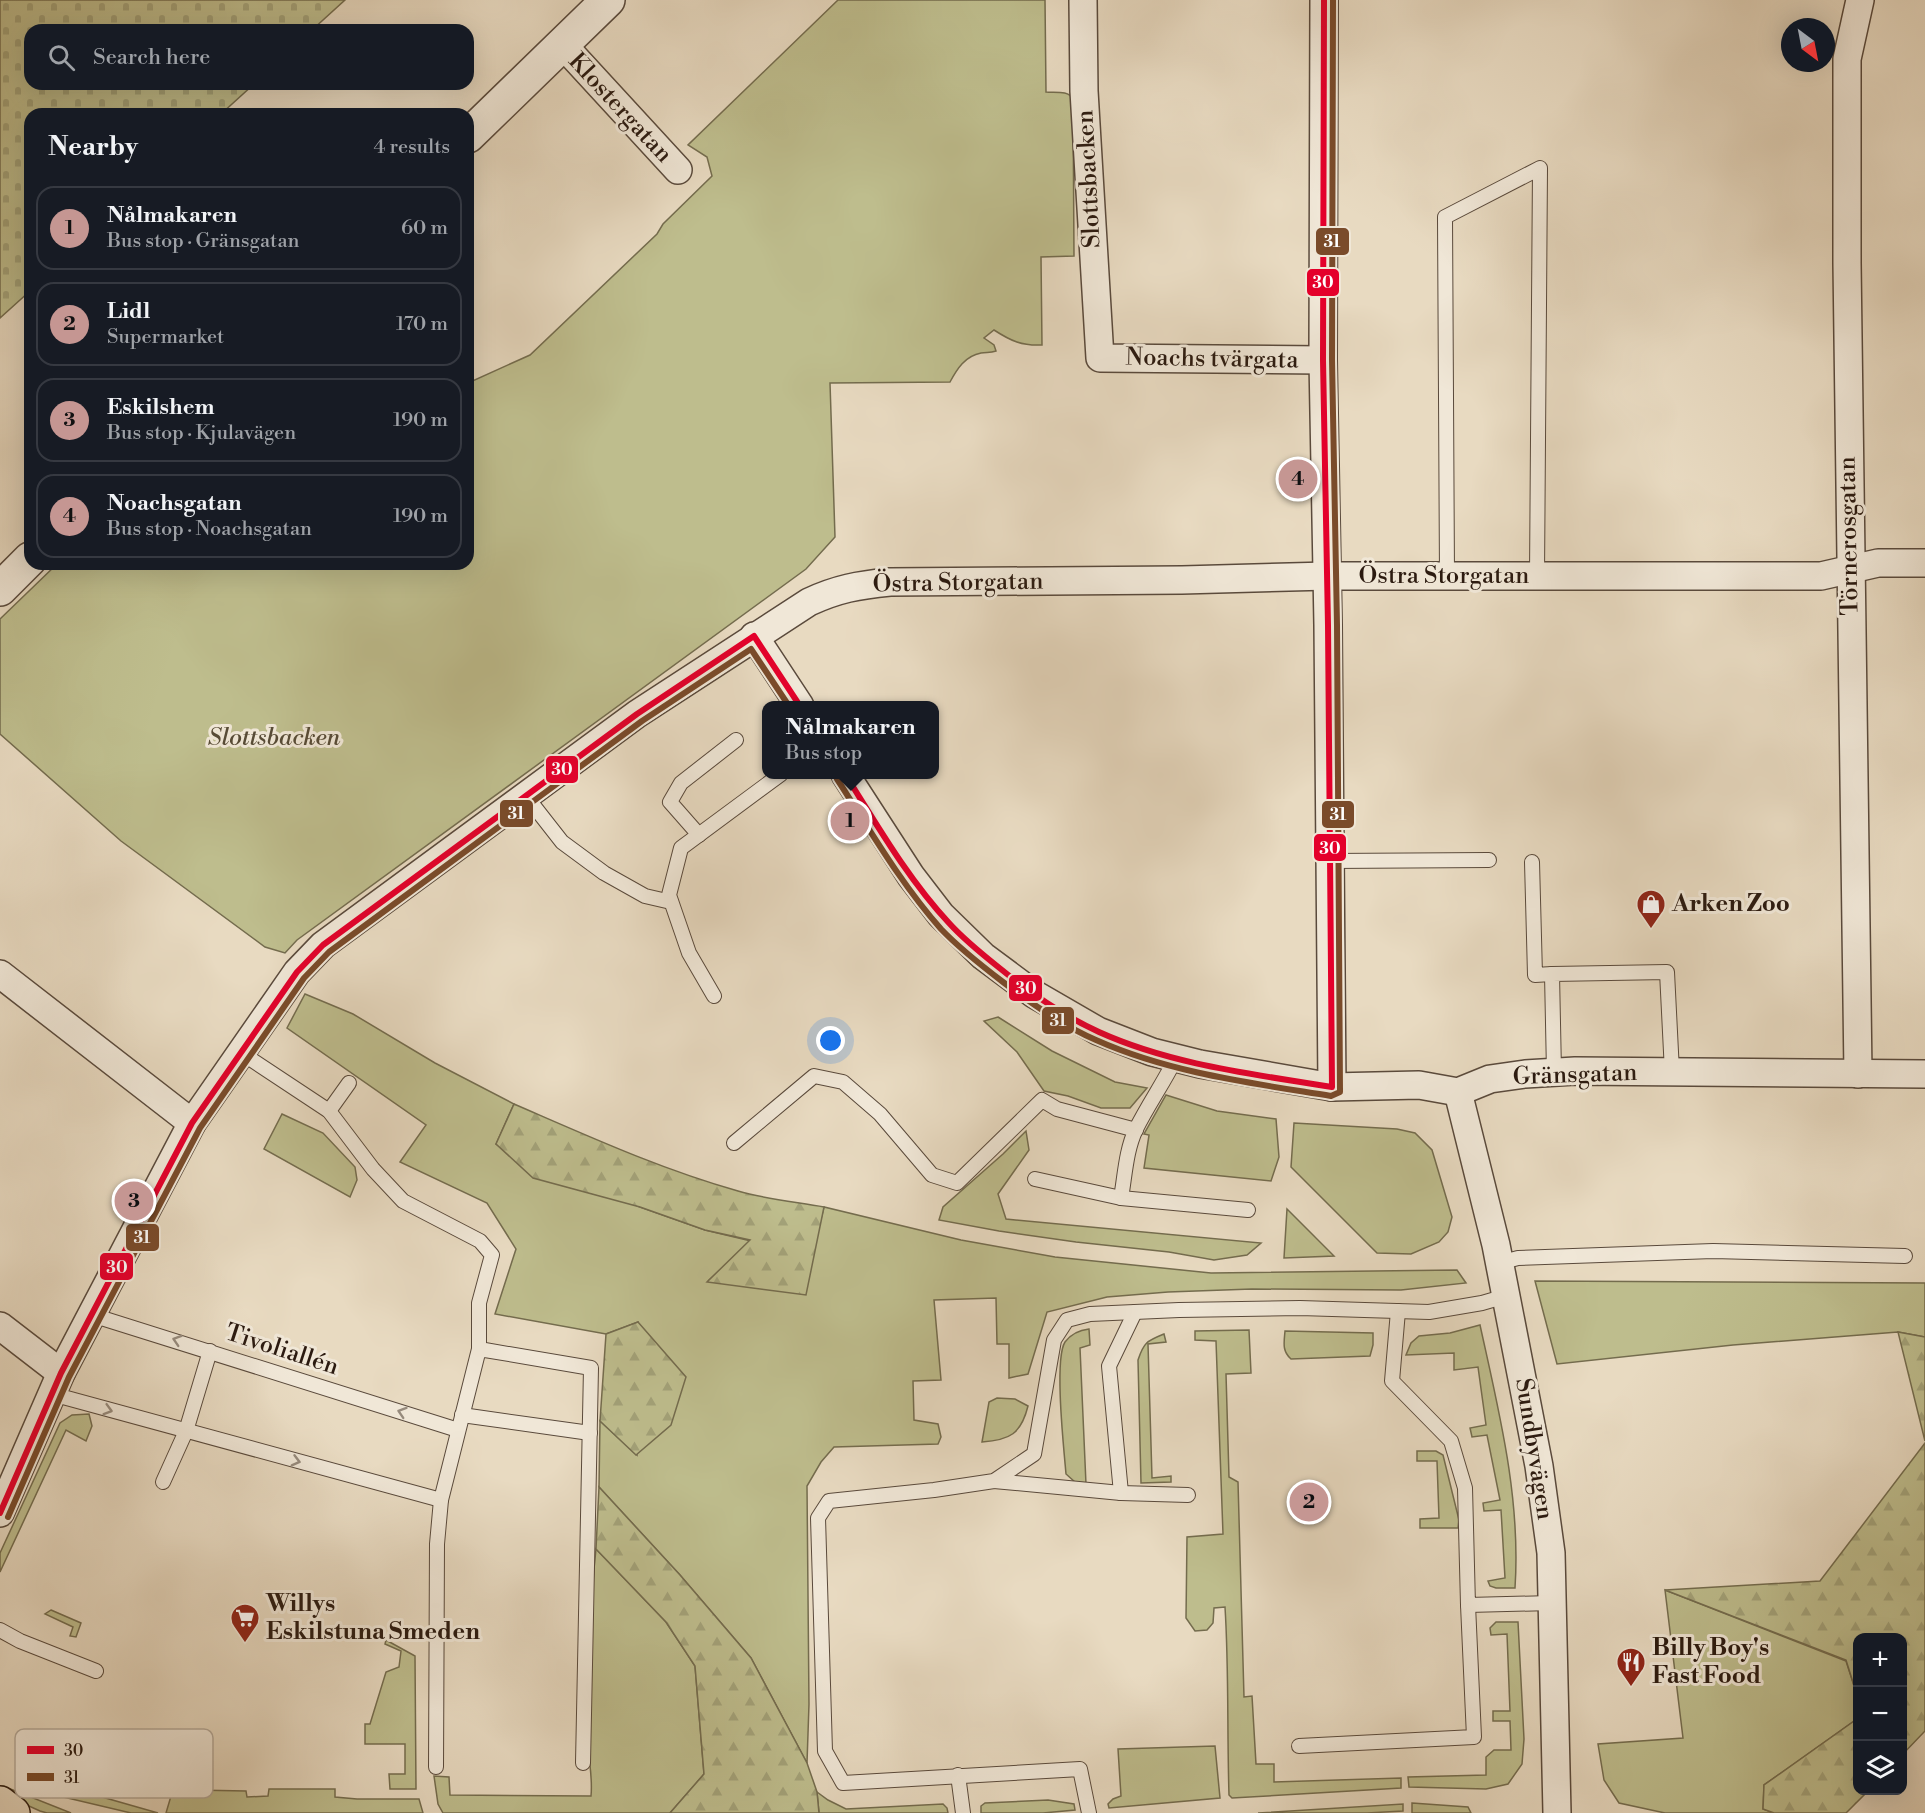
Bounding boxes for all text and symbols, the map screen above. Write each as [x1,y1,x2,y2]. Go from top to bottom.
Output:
north arrow [1781,18,1835,72]
search box [24,24,474,90]
icon: search [45,41,78,74]
text: Search here [93,44,210,71]
street label: Klostergatan [562,47,678,169]
street label: Slottsbacken [1070,109,1108,249]
text: Nearby [48,131,138,163]
text: 4 results [373,135,450,160]
text: Nålmakaren [107,202,237,229]
text: 1 [65,216,74,241]
text: 60 m [401,216,448,241]
line badge: 31 [1315,227,1350,256]
text: Bus stop · Gränsgatan [107,229,299,254]
text: 31 [1324,232,1341,252]
line badge: 30 [1306,268,1340,297]
text: 30 [1312,273,1334,293]
text: Lidl [107,298,150,325]
text: 2 [63,312,76,337]
text: 170 m [396,312,448,337]
text: Supermarket [107,325,224,350]
street label: Noachs tvärgata [1125,342,1300,376]
text: Eskilshem [107,394,215,421]
text: 3 [63,408,76,433]
text: 190 m [393,408,448,433]
text: Bus stop · Kjulavägen [107,421,296,446]
pin: 4 [1278,456,1318,502]
street label: Törnerosgatan [1833,456,1865,616]
text: Noachsgatan [107,490,242,517]
text: 4 [63,504,76,529]
text: 190 m [393,504,448,529]
text: Bus stop · Noachsgatan [107,517,312,542]
street label: Östra Storgatan [1359,560,1529,591]
street label: Östra Storgatan [872,566,1044,599]
popup [762,701,939,779]
text: Nålmakaren [785,714,916,741]
park label: Slottsbacken [208,723,341,753]
text: Bus stop [785,741,862,766]
line badge: 30 [545,755,579,784]
text: 30 [551,760,573,780]
pin: 1 [830,798,870,844]
line badge: 31 [499,799,534,828]
line badge: 31 [1321,800,1355,829]
text: 31 [508,804,525,824]
text: 31 [1330,805,1347,825]
line badge: 30 [1313,833,1347,862]
text: 30 [1319,839,1341,859]
shop icon: Arken Zoo [1635,888,1667,930]
place label: Arken Zoo [1671,889,1790,919]
line badge: 30 [1008,974,1043,1002]
text: 30 [1015,979,1037,999]
line badge: 31 [1041,1006,1075,1035]
text: 31 [1050,1011,1067,1031]
your location [816,1026,845,1055]
street label: Gränsgatan [1512,1058,1638,1092]
pin: 3 [114,1178,154,1224]
line badge: 31 [125,1223,160,1252]
text: 31 [134,1228,151,1248]
line badge: 30 [99,1252,134,1281]
text: 30 [106,1258,128,1278]
street label: Tivoliallén [222,1318,342,1382]
one-way arrow [172,1335,183,1347]
street label: Sundbyvägen [1508,1376,1560,1522]
one-way arrow [102,1403,113,1415]
one-way arrow [397,1407,408,1419]
one-way arrow [291,1454,301,1467]
pin: 2 [1290,1480,1328,1524]
place label: Willys Eskilstuna Smeden [265,1589,480,1647]
supermarket icon: Willys Eskilstuna Smeden [229,1602,261,1644]
place label: Billy Boy's Fast Food [1652,1633,1769,1691]
map controls [1853,1633,1907,1795]
button: + [1853,1633,1907,1687]
restaurant icon: Billy Boy's Fast Food [1615,1646,1647,1688]
button: − [1853,1687,1907,1741]
legend [15,1729,213,1798]
text: 30 [64,1741,83,1761]
button: layers [1853,1741,1907,1795]
text: 31 [64,1768,79,1788]

